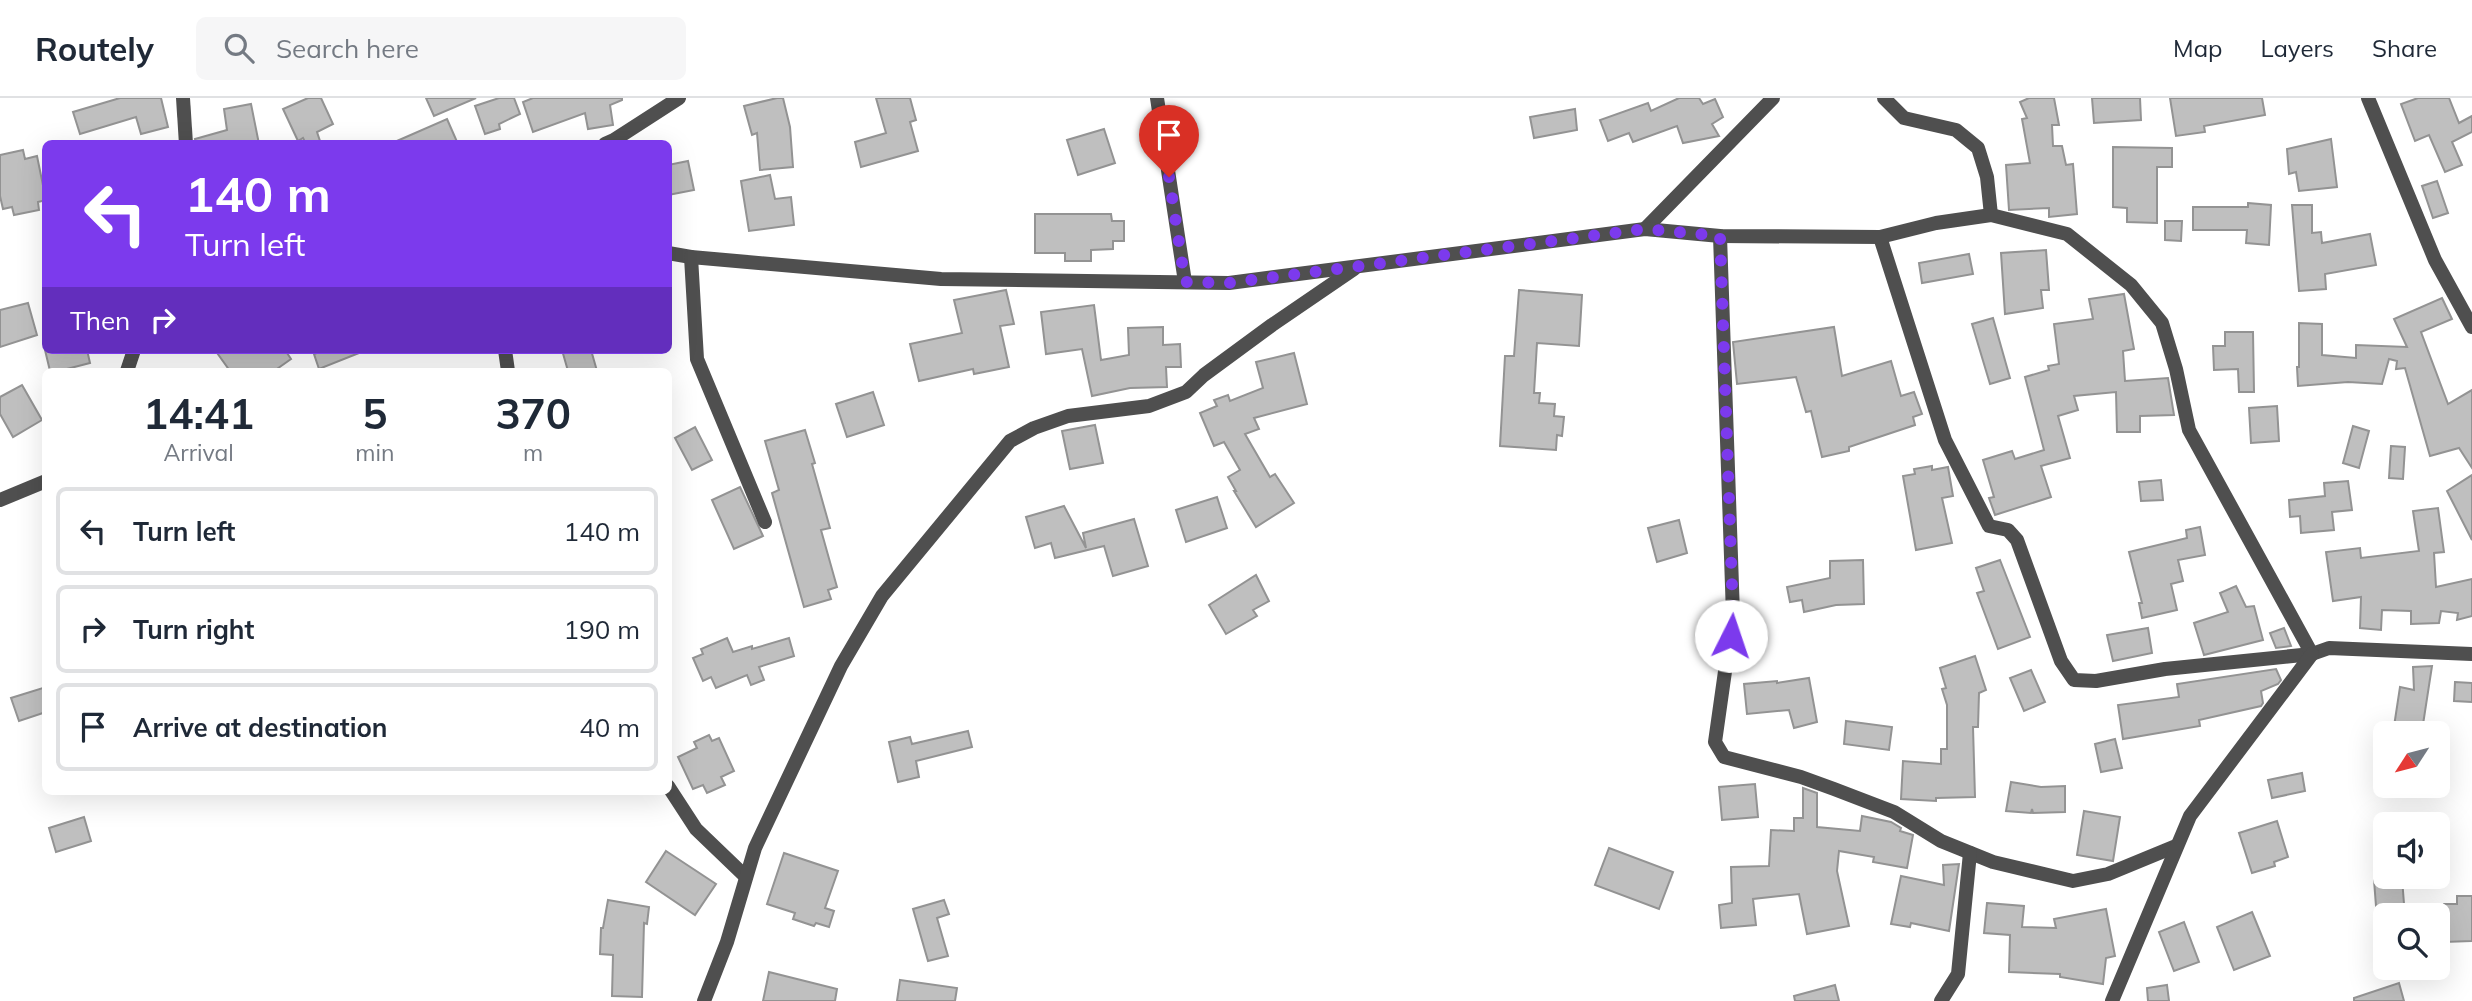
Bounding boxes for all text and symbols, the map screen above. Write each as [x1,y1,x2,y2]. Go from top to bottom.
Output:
search box [196,17,686,80]
text: Routely [35,28,154,69]
icon: search [220,29,258,67]
text: Search here [276,32,419,65]
text: Map [2173,33,2222,63]
text: Layers [2260,33,2334,63]
text: Share [2372,33,2437,63]
pin [1139,105,1199,177]
icon: arrive [1150,116,1188,154]
text: 140 m [185,163,331,224]
icon: left [70,168,161,259]
text: Turn left [185,224,305,264]
icon: right [144,301,182,339]
text: Then [70,304,130,337]
text: 14:41 [143,387,254,440]
text: 5 [362,387,387,440]
text: 370 [495,387,571,440]
text: Arrival [163,438,234,467]
text: min [355,438,394,467]
text: m [523,438,543,467]
icon: left [74,512,112,550]
text: Turn left [133,515,235,548]
text: 140 m [564,515,640,548]
position arrow [1694,599,1768,673]
icon: right [74,610,112,648]
text: Turn right [133,613,254,646]
text: 190 m [564,613,640,646]
icon: arrive [74,708,112,746]
text: Arrive at destination [133,711,388,744]
text: 40 m [579,711,640,744]
north arrow [2373,721,2450,798]
map controls [2373,721,2450,980]
button: sound [2373,812,2450,889]
button: search [2373,903,2450,980]

